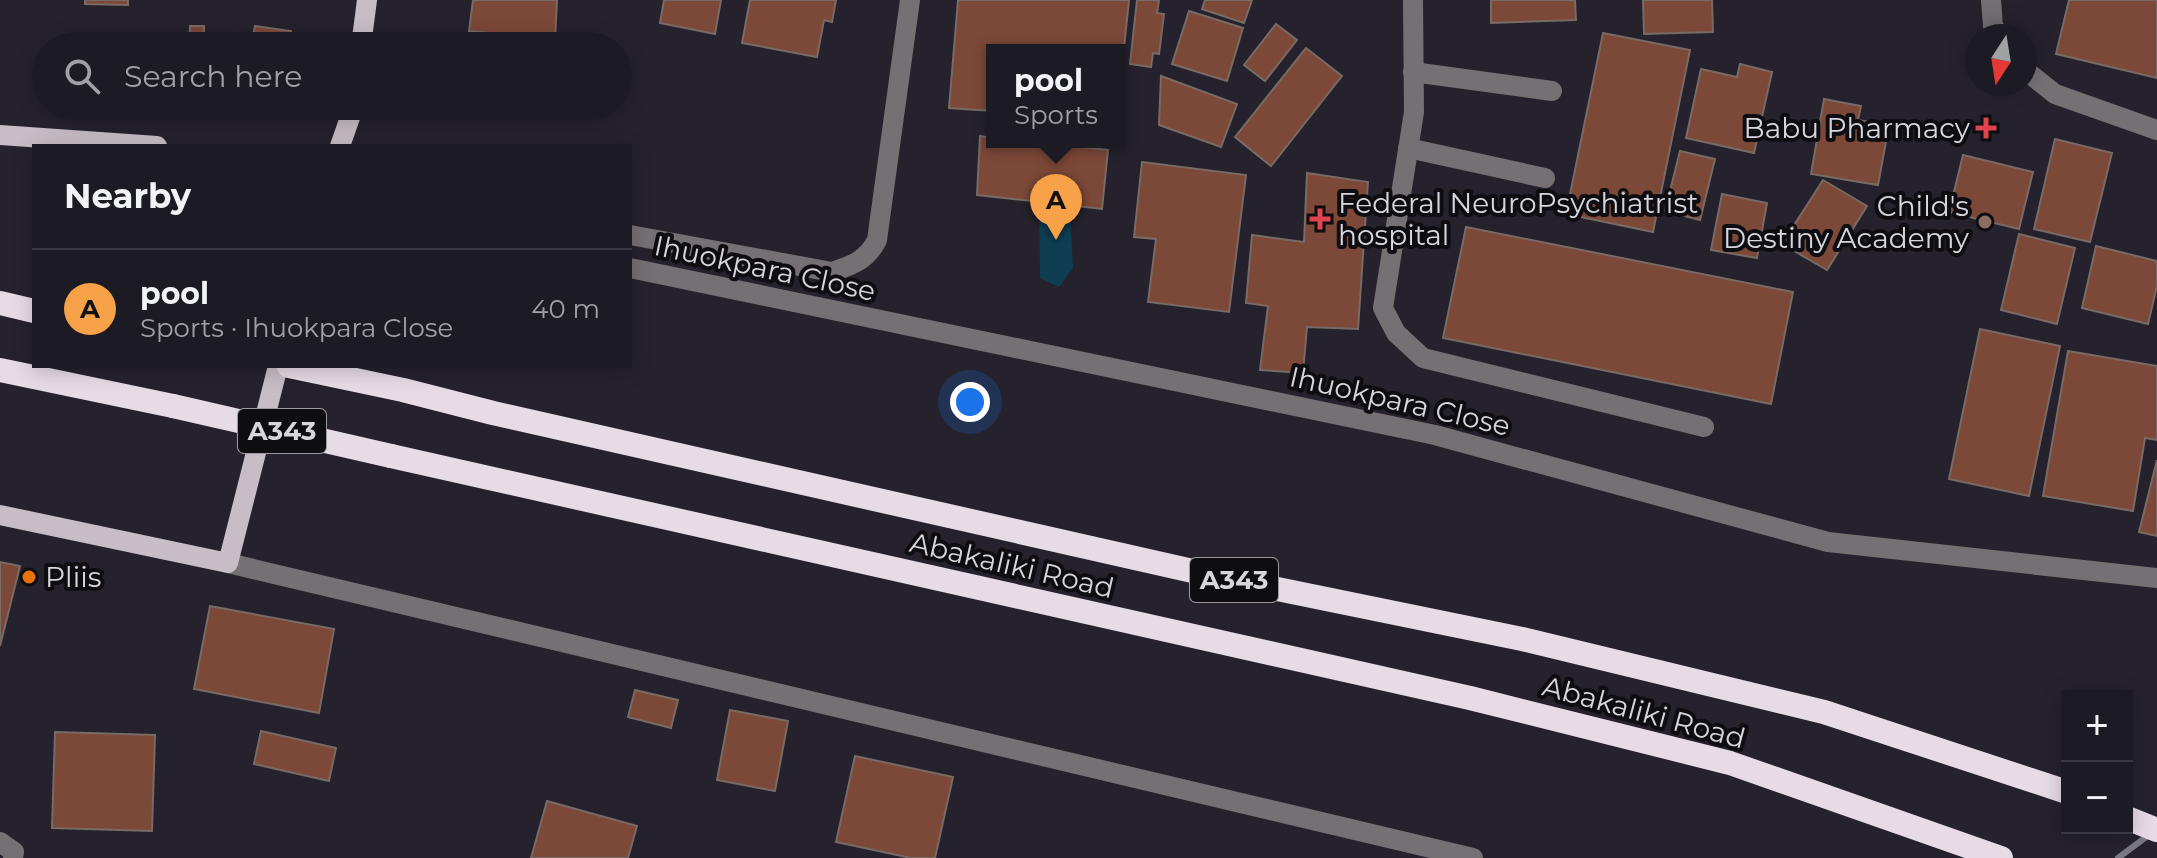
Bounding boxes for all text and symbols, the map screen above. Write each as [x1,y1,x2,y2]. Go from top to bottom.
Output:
north arrow [1965,24,2037,96]
search box [32,32,632,120]
popup [986,44,1126,148]
icon: search [60,54,104,98]
text: Search here [124,58,302,95]
text: pool [1014,62,1083,99]
text: Sports [1014,99,1098,131]
place label: Babu Pharmacy [1744,111,1971,145]
marker: Babu Pharmacy [1977,119,1995,137]
pin: A [1030,174,1082,240]
text: Nearby [64,175,191,217]
place label: Federal NeuroPsychiatrist hospital [1338,186,1698,252]
place label: Child's Destiny Academy [1723,189,1970,255]
marker: Federal NeuroPsychiatrist hospital [1309,208,1331,230]
marker: Child's Destiny Academy [1976,213,1994,231]
street label: Ihuokpara Close [651,228,879,308]
text: pool [140,275,209,312]
text: A [80,293,100,325]
text: 40 m [531,293,600,325]
text: Sports · Ihuokpara Close [140,312,453,344]
street label: Ihuokpara Close [1286,359,1514,443]
your location [950,382,990,422]
road number: A343 [238,409,326,453]
street label: Abakaliki Road [907,525,1117,605]
road number: A343 [1190,558,1278,602]
place label: Pliis [45,560,101,594]
marker: Pliis [20,568,38,586]
street label: Abakaliki Road [1539,669,1749,755]
map controls [2061,690,2133,834]
button: + [2061,690,2133,762]
button: − [2061,762,2133,834]

